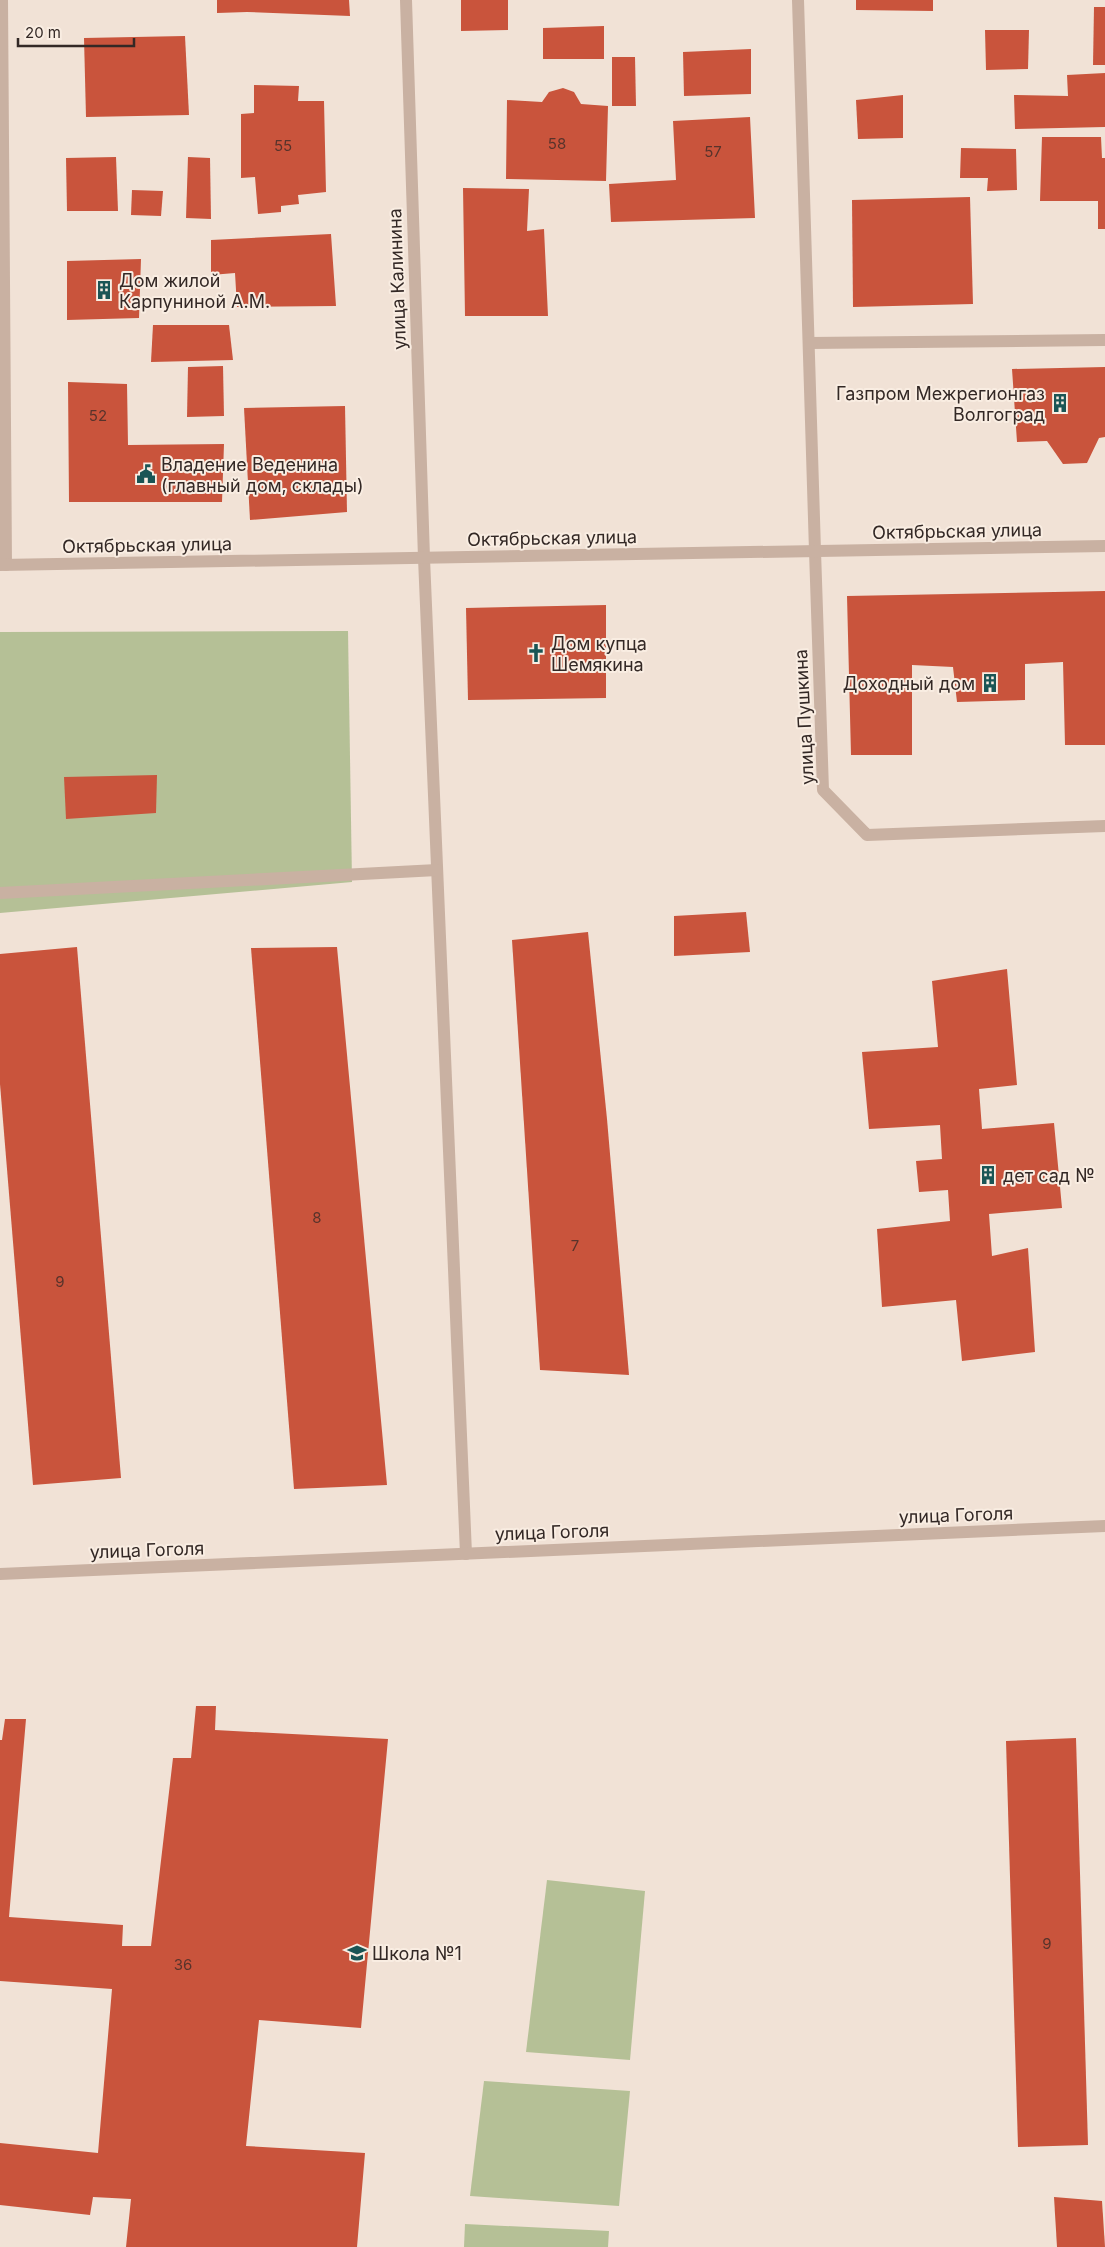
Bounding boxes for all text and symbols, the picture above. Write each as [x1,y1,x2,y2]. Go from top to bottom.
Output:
scale bar [18,15,134,47]
text: 20 m [25,23,61,42]
house number: 58 [548,134,566,153]
house number: 55 [274,136,292,155]
house number: 57 [704,142,722,161]
street label: улица Калинина [384,208,410,350]
place label: Дом жилой Карпуниной А.М. [119,270,270,312]
building icon: Дом жилой Карпуниной А.М. [93,279,115,301]
place label: Газпром Межрегионгаз Волгоград [836,383,1045,425]
building icon: Газпром Межрегионгаз Волгоград [1049,392,1071,414]
house number: 52 [89,406,107,425]
place label: Владение Веденина (главный дом, склады) [161,454,363,496]
public building icon: Владение Веденина (главный дом, склады) [135,463,157,485]
street label: Октябрьская улица [872,519,1042,543]
street label: Октябрьская улица [467,526,637,550]
street label: Октябрьская улица [62,533,232,557]
place label: Дом купца Шемякина [551,633,647,675]
church icon: Дом купца Шемякина [525,642,547,664]
street label: улица Пушкина [790,649,818,785]
building icon: Доходный дом [979,672,1001,694]
place label: Доходный дом [843,673,975,694]
building icon: дет сад № [977,1164,999,1186]
place label: дет сад № [1003,1165,1095,1186]
house number: 8 [312,1208,322,1227]
house number: 7 [571,1236,579,1255]
house number: 9 [55,1272,65,1291]
street label: улица Гоголя [898,1503,1014,1527]
street label: улица Гоголя [494,1520,610,1544]
street label: улица Гоголя [89,1538,205,1562]
house number: 9 [1042,1934,1052,1953]
school or university icon: Школа №1 [346,1942,368,1964]
place label: Школа №1 [372,1943,462,1964]
house number: 36 [174,1955,192,1974]

